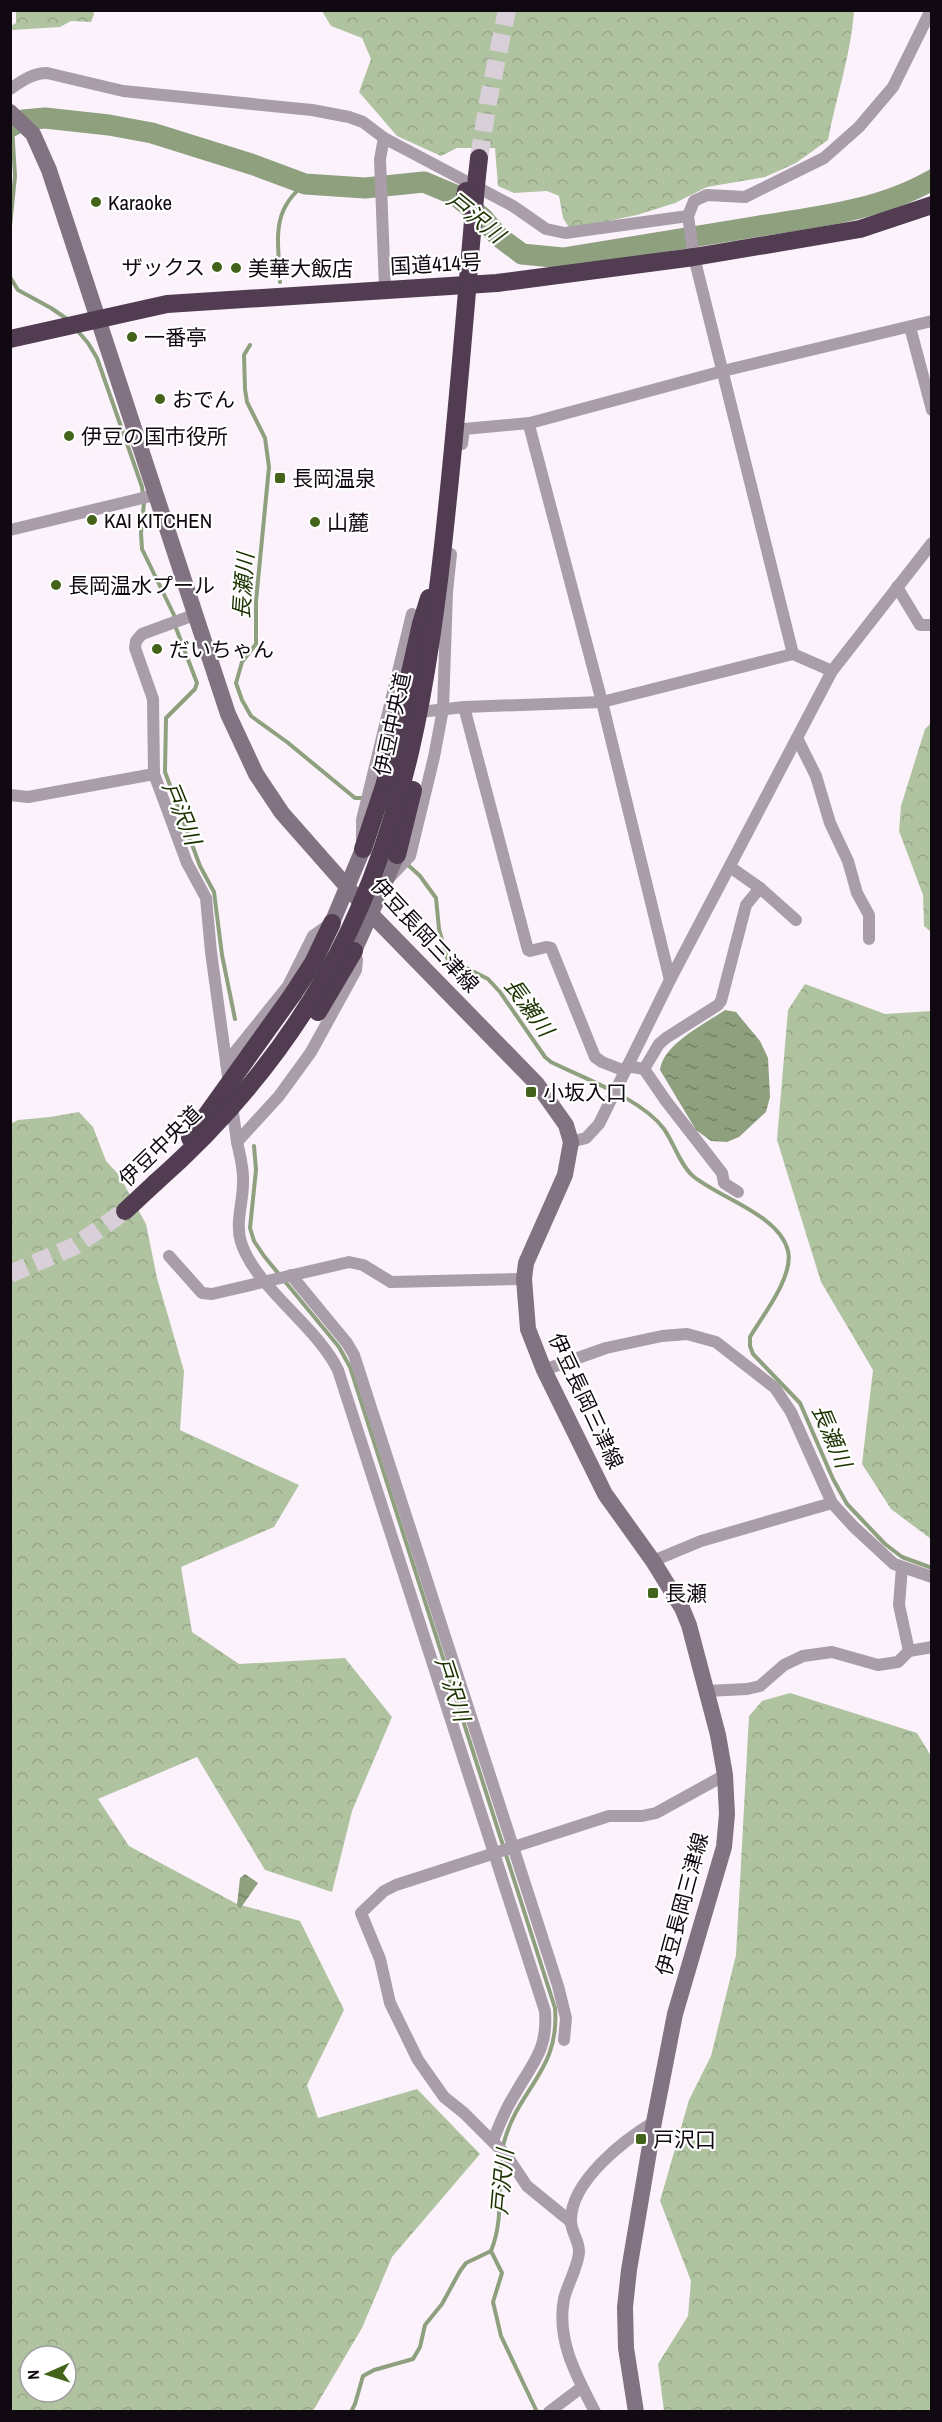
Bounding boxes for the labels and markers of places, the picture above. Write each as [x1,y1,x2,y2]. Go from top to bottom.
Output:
place label: Karaoke [108,188,172,217]
marker: Karaoke [89,195,103,209]
place label: ザックス [122,253,205,282]
place label: 美華大飯店 [248,254,353,283]
marker: ザックス [210,260,224,274]
marker: 美華大飯店 [229,261,243,275]
place label: 一番亭 [144,323,207,352]
marker: 一番亭 [125,330,139,344]
place label: おでん [172,385,235,414]
marker: おでん [153,392,167,406]
place label: 伊豆の国市役所 [81,422,228,451]
marker: 伊豆の国市役所 [62,429,76,443]
place label: 長岡温泉 [292,464,376,493]
marker: 長岡温泉 [273,471,287,485]
place label: KAI KITCHEN [104,506,212,535]
place label: 山麓 [327,508,369,537]
marker: KAI KITCHEN [85,513,99,527]
marker: 山麓 [308,515,322,529]
place label: 長岡温水プール [68,571,215,600]
marker: 長岡温水プール [49,578,63,592]
place label: だいちゃん [169,635,274,664]
marker: だいちゃん [150,642,164,656]
place label: 小坂入口 [543,1078,627,1107]
marker: 小坂入口 [524,1085,538,1099]
place label: 長瀬 [665,1579,707,1608]
marker: 長瀬 [646,1586,660,1600]
place label: 戸沢口 [653,2125,716,2154]
marker: 戸沢口 [634,2132,648,2146]

